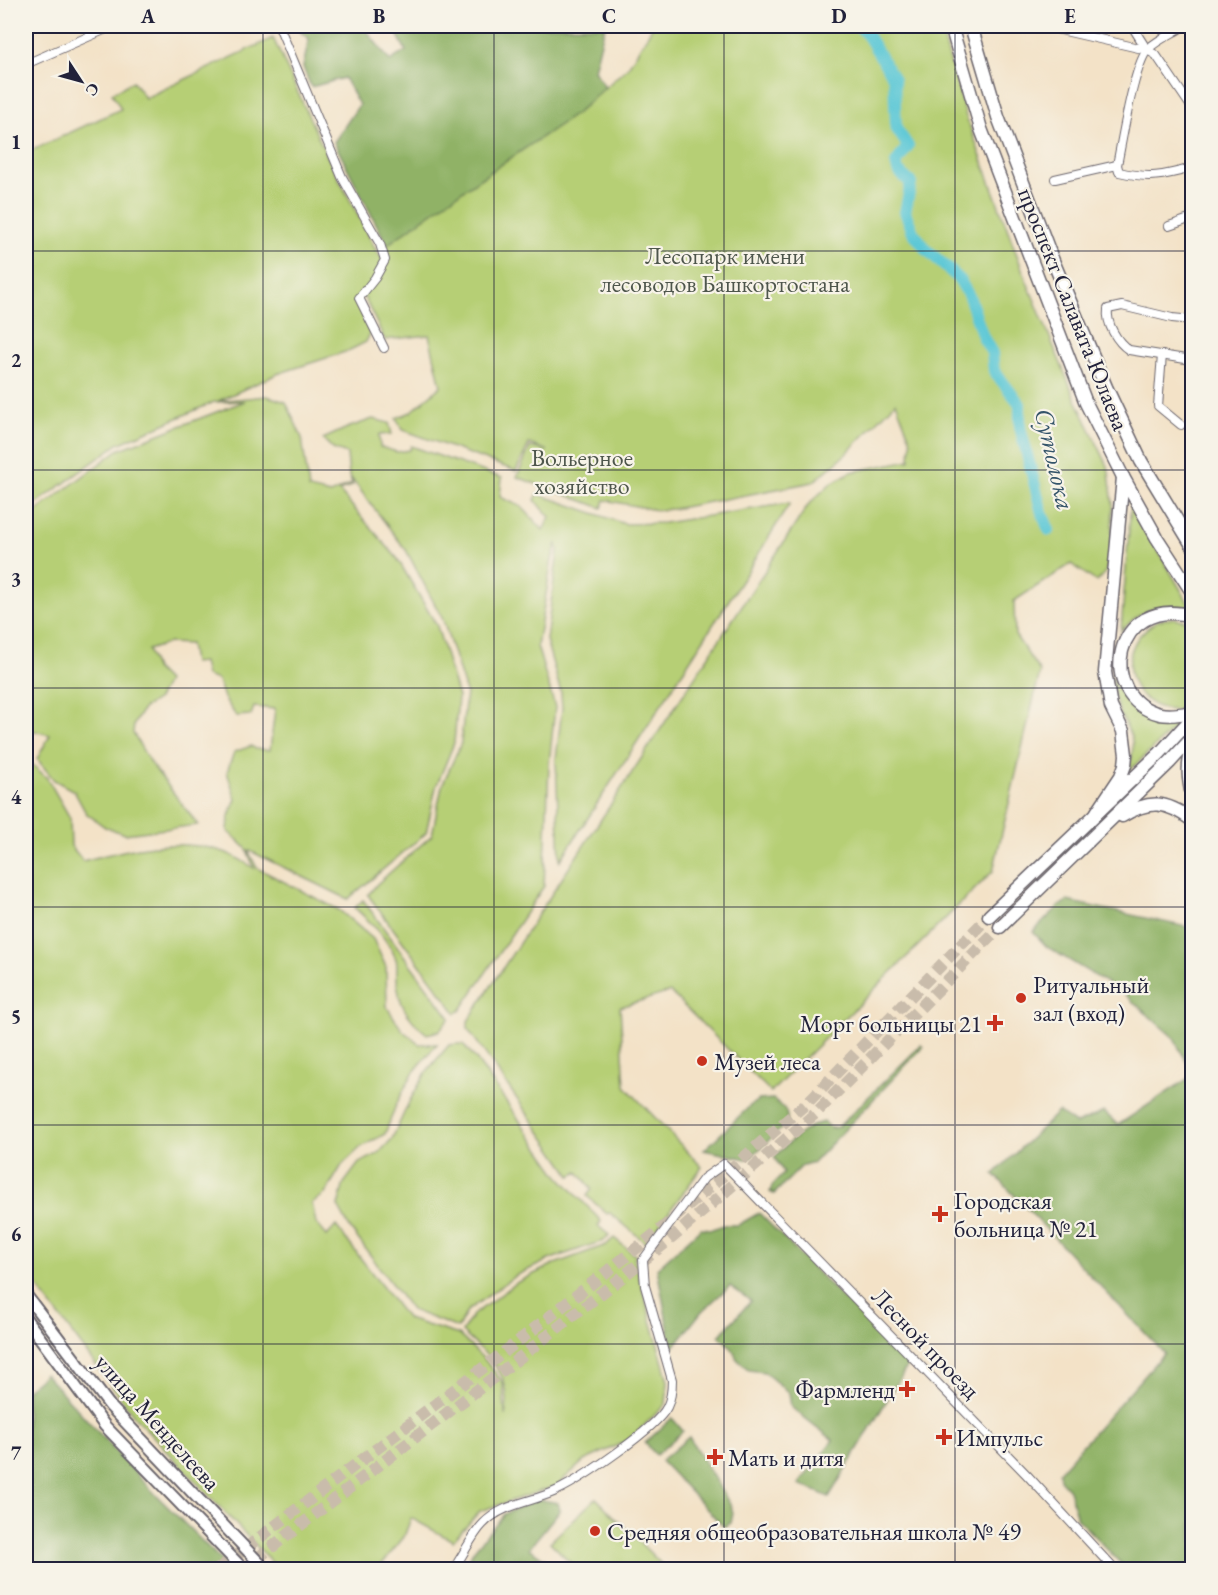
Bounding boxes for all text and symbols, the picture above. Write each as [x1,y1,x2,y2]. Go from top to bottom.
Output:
text: A [140,3,156,29]
text: B [373,3,385,29]
text: C [602,3,616,29]
text: D [831,3,847,29]
text: E [1064,3,1076,29]
north arrow [51,51,111,111]
text: С [81,79,105,100]
text: 1 [11,129,21,155]
street label: проспект Салавата Юлаева [1011,183,1137,435]
park label: Лесопарк имени лесоводов Башкортостана [600,240,850,299]
text: 2 [11,347,22,373]
water label: Сутолока [1027,405,1083,513]
park label: Вольерное хозяйство [531,442,633,501]
text: 3 [11,566,21,592]
text: 4 [11,784,22,810]
place label: Ритуальный зал (вход) [1033,969,1150,1028]
marker: Ритуальный зал (вход) [1014,991,1028,1005]
text: 5 [11,1003,21,1029]
place label: Морг больницы 21 [800,1008,982,1039]
marker: Морг больницы 21 [986,1014,1004,1032]
place label: Музей леса [714,1046,821,1077]
marker: Музей леса [695,1054,709,1068]
place label: Городская больница № 21 [954,1185,1098,1244]
marker: Городская больница № 21 [931,1205,949,1223]
text: 6 [11,1221,22,1247]
street label: Лесной проезд [865,1281,987,1405]
street label: улица Менделеева [88,1347,228,1497]
place label: Фармленд [796,1374,895,1405]
marker: Фармленд [900,1382,914,1396]
place label: Импульс [956,1422,1043,1453]
marker: Импульс [937,1430,951,1444]
text: 7 [11,1440,22,1466]
place label: Мать и дитя [728,1442,844,1473]
marker: Мать и дитя [706,1448,724,1466]
place label: Средняя общеобразовательная школа № 49 [607,1516,1021,1547]
marker: Средняя общеобразовательная школа № 49 [588,1524,602,1538]

